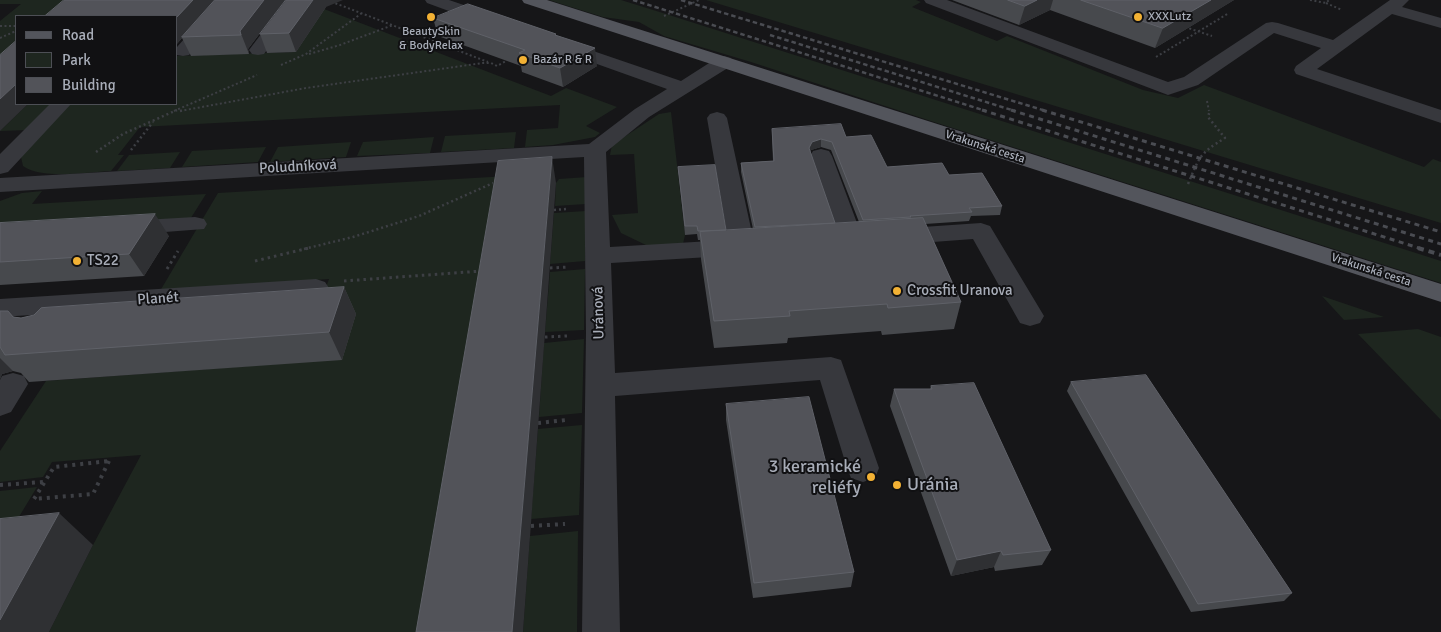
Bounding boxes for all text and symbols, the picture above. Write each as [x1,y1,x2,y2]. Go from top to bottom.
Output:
place label: XXXLutz [1148,10,1191,24]
marker: BeautySkin & BodyRelax [425,11,437,23]
marker: XXXLutz [1132,11,1144,23]
legend [15,15,178,105]
place label: BeautySkin & BodyRelax [399,25,463,53]
text: Road [62,26,94,44]
text: Park [62,51,91,69]
place label: Bazár R & R [533,53,592,67]
marker: Bazár R & R [517,54,529,66]
text: Building [62,76,116,94]
street label: Vrakunská cesta [943,127,1027,167]
street label: Poludníková [259,156,337,178]
street label: Vrakunská cesta [1329,250,1413,290]
place label: TS22 [87,252,119,270]
marker: TS22 [71,255,83,267]
place label: Crossfit Uranova [907,282,1013,300]
marker: Crossfit Uranova [891,285,903,297]
street label: Uránová [590,286,608,340]
street label: Planét [137,289,179,309]
place label: 3 keramické reliéfy [769,456,861,498]
marker: 3 keramické reliéfy [865,471,877,483]
place label: Uránia [907,474,958,496]
marker: Uránia [891,479,903,491]

